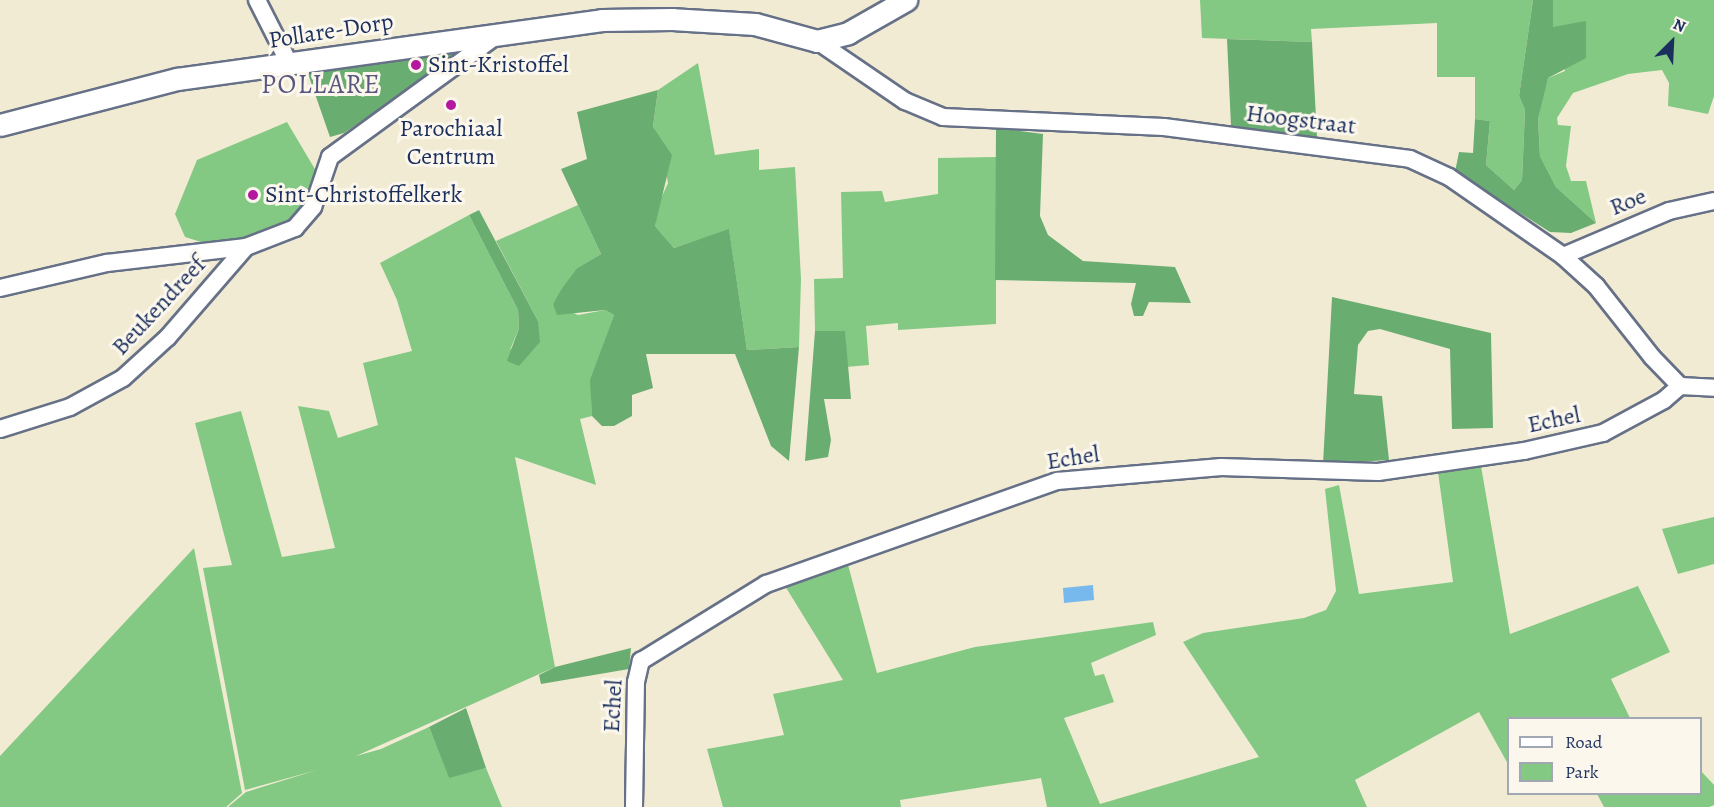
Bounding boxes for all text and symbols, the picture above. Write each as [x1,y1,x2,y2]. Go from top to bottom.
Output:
street label: Pollare-Dorp [267,7,395,55]
north arrow [1642,12,1702,72]
text: N [1670,13,1689,38]
place label: Sint-Kristoffel [428,51,569,79]
marker: Sint-Kristoffel [409,58,423,72]
district label: POLLARE [261,69,381,101]
marker: Parochiaal Centrum [444,98,458,112]
street label: Hoogstraat [1244,99,1358,141]
place label: Parochiaal Centrum [400,115,502,171]
place label: Sint-Christoffelkerk [265,181,462,209]
street label: Roe [1606,182,1650,222]
marker: Sint-Christoffelkerk [246,188,260,202]
street label: Beukendreef [106,251,212,361]
street label: Echel [1525,400,1583,440]
street label: Echel [1044,440,1102,476]
street label: Echel [597,679,629,733]
legend [1507,717,1702,795]
text: Road [1565,730,1602,754]
text: Park [1565,760,1599,784]

